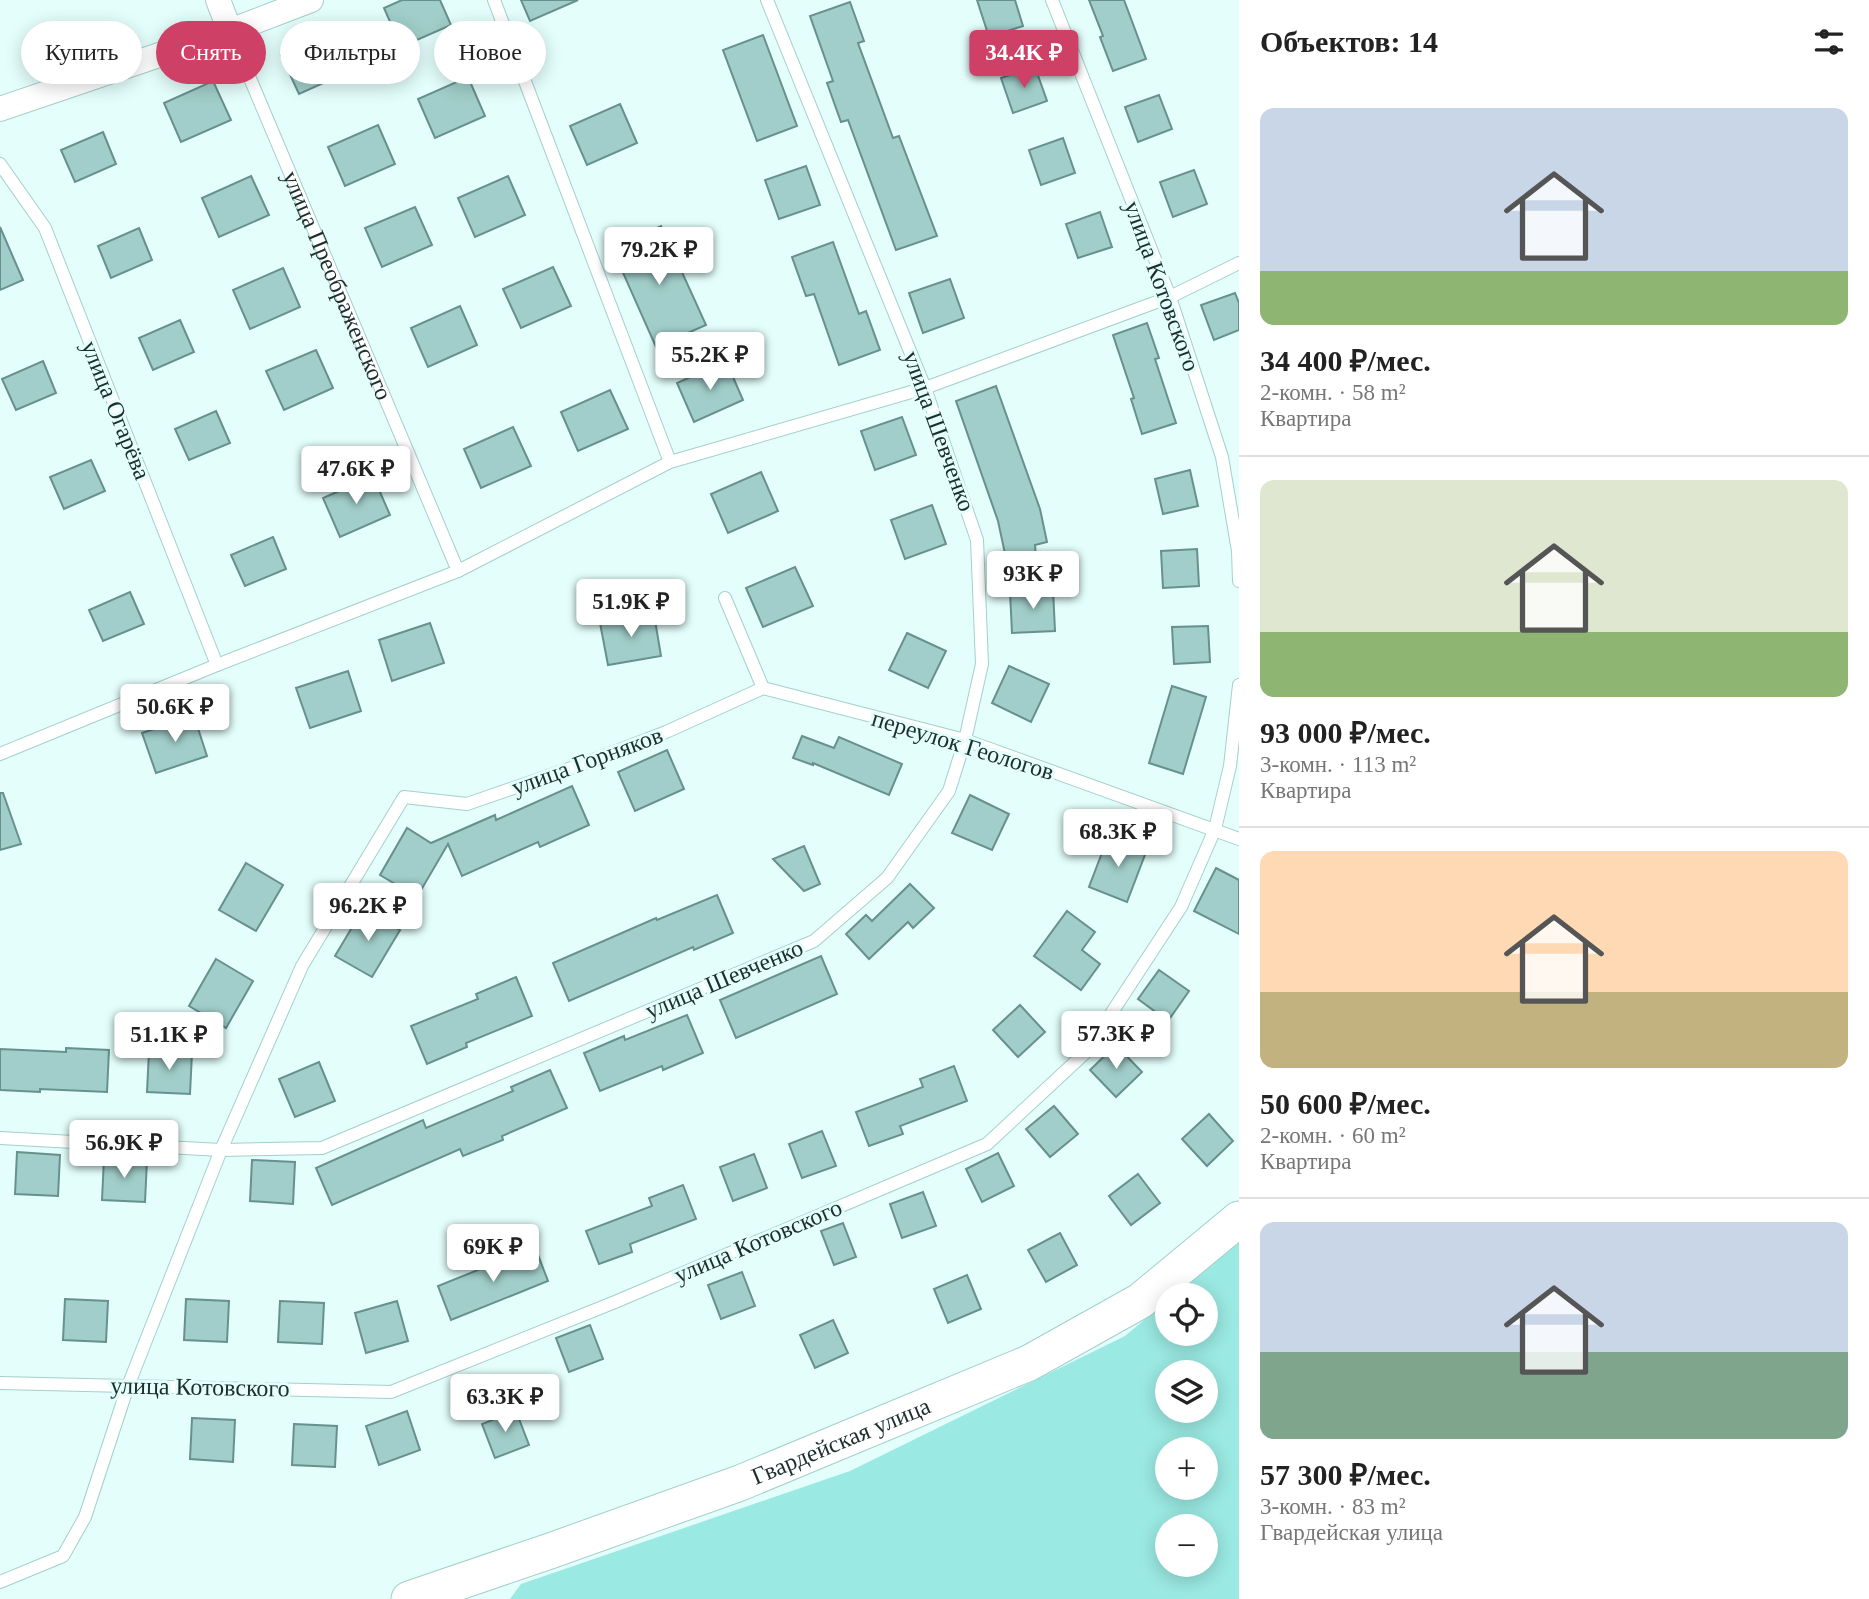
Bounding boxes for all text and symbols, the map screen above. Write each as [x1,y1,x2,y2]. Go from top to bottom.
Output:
chip: Купить [21,21,142,84]
chip: Снять [156,21,266,84]
chip: Фильтры [280,21,420,84]
chip: Новое [434,21,546,84]
icon: filters [1810,23,1848,61]
text: Объектов: 14 [1260,25,1438,58]
pin: 34.4K ₽ [959,31,1089,90]
text: 34.4K ₽ [985,40,1063,65]
icon: home [1491,153,1617,279]
street label: улица Преображенского [277,167,397,404]
street label: улица Котовского [1119,197,1205,375]
pin: 79.2K ₽ [594,228,724,287]
text: 79.2K ₽ [620,237,698,262]
pin: 55.2K ₽ [645,332,775,392]
street label: улица Огарёва [76,337,156,484]
text: 55.2K ₽ [671,342,749,367]
text: 34 400 ₽/мес. [1260,344,1431,377]
street label: улица Шевченко [898,347,980,515]
text: 2-комн. · 58 m² [1260,380,1406,405]
text: Квартира [1260,406,1351,431]
pin: 47.6K ₽ [291,447,421,506]
text: 47.6K ₽ [317,456,395,481]
icon: home [1491,525,1617,651]
pin: 93K ₽ [984,552,1082,611]
text: 93K ₽ [1003,561,1063,586]
pin: 51.9K ₽ [566,580,696,639]
text: 51.9K ₽ [592,589,670,614]
pin: 50.6K ₽ [110,684,240,744]
text: 50.6K ₽ [136,694,214,719]
street label: переулок Геологов [869,705,1057,785]
text: 93 000 ₽/мес. [1260,716,1431,749]
street label: улица Горняков [508,722,666,800]
text: 3-комн. · 113 m² [1260,752,1416,777]
text: Квартира [1260,778,1351,803]
pin: 68.3K ₽ [1053,810,1183,869]
text: 68.3K ₽ [1079,819,1157,844]
pin: 96.2K ₽ [303,884,433,943]
text: 96.2K ₽ [329,893,407,918]
icon: home [1491,896,1617,1022]
street label: улица Шевченко [641,934,807,1024]
pin: 51.1K ₽ [104,1012,234,1072]
pin: 57.3K ₽ [1051,1012,1181,1071]
text: 57.3K ₽ [1077,1021,1155,1046]
text: 51.1K ₽ [130,1022,208,1047]
text: 50 600 ₽/мес. [1260,1087,1431,1120]
pin: 56.9K ₽ [59,1120,189,1180]
text: 2-комн. · 60 m² [1260,1123,1406,1148]
text: 56.9K ₽ [85,1130,163,1155]
text: Квартира [1260,1149,1351,1174]
street label: улица Котовского [670,1194,846,1288]
pin: 69K ₽ [444,1224,542,1284]
text: 69K ₽ [463,1234,523,1259]
icon: home [1491,1267,1617,1393]
map controls [1155,1283,1218,1577]
button: locate [1155,1283,1218,1346]
button: layers [1155,1360,1218,1423]
street label: улица Котовского [110,1372,290,1402]
pin: 63.3K ₽ [440,1374,570,1434]
text: 63.3K ₽ [466,1384,544,1409]
street label: Гвардейская улица [748,1392,934,1490]
button: + [1155,1437,1218,1500]
text: 57 300 ₽/мес. [1260,1458,1431,1491]
text: 3-комн. · 83 m² [1260,1494,1406,1519]
button: − [1155,1514,1218,1577]
text: Гвардейская улица [1260,1520,1443,1545]

